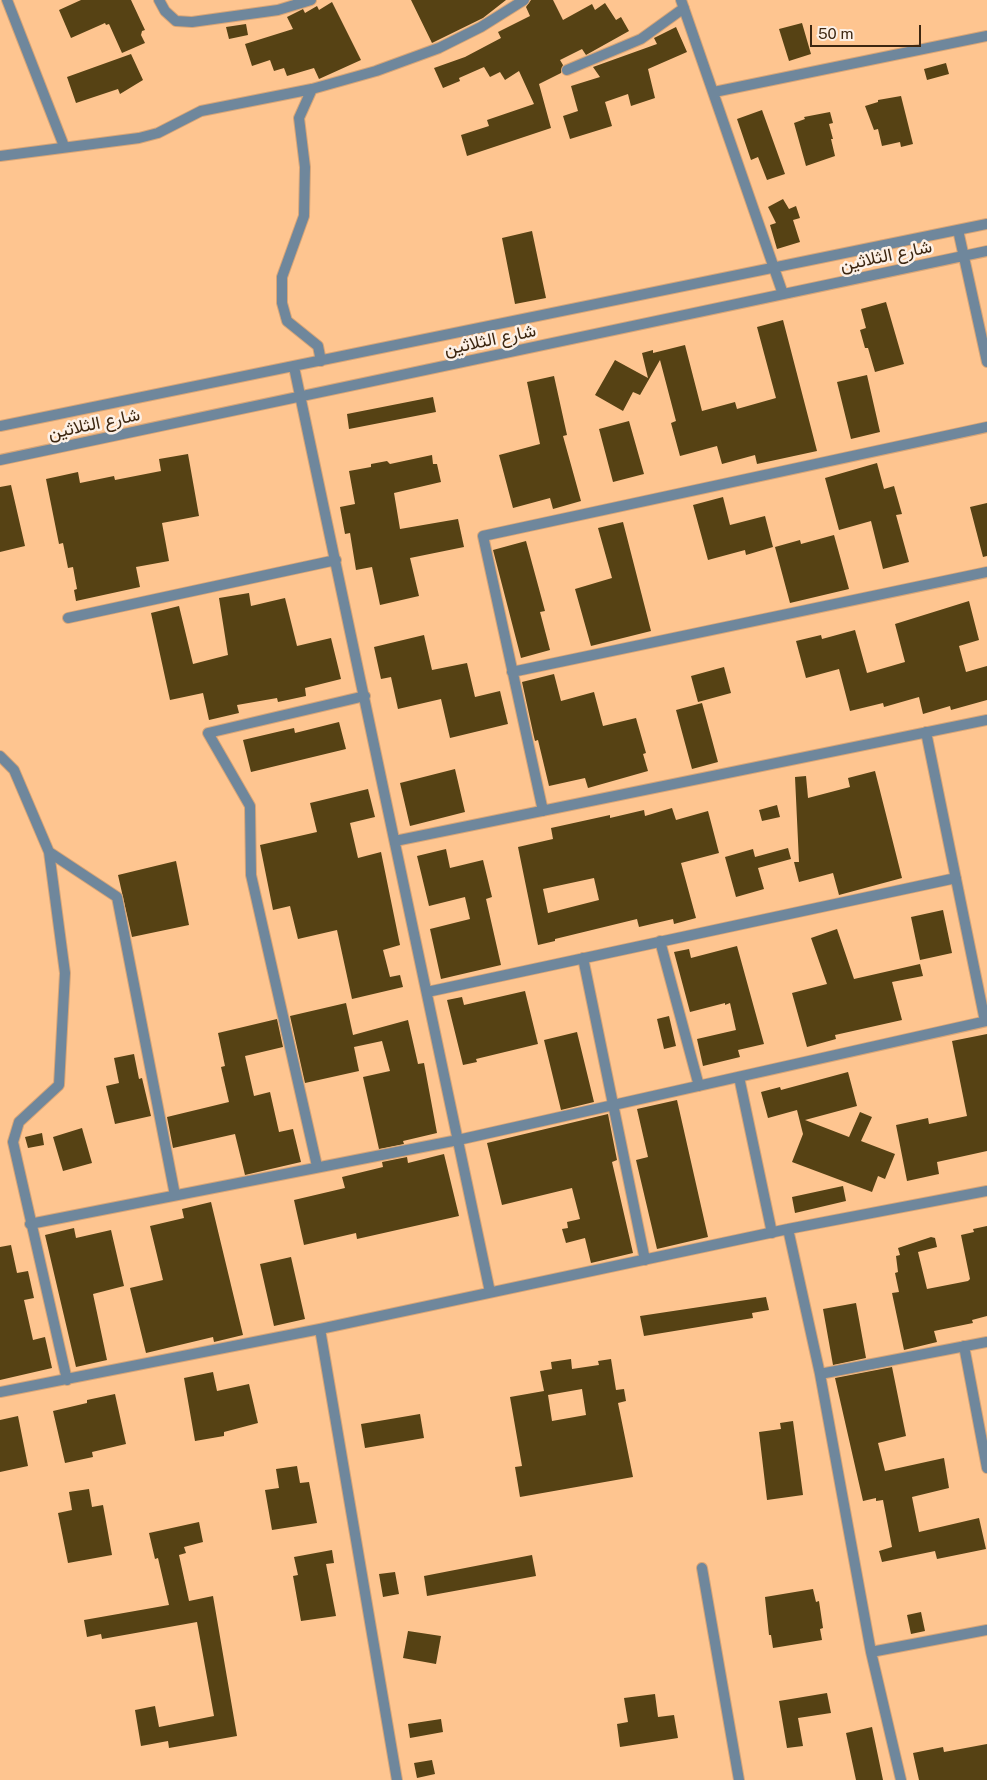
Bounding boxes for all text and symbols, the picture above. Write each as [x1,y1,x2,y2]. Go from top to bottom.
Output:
scale bar [812,15,923,47]
text: 50 m [818,25,853,42]
street label: شارع الثلاثين [838,236,934,276]
street label: شارع الثلاثين [442,320,538,360]
street label: شارع الثلاثين [46,404,142,444]

